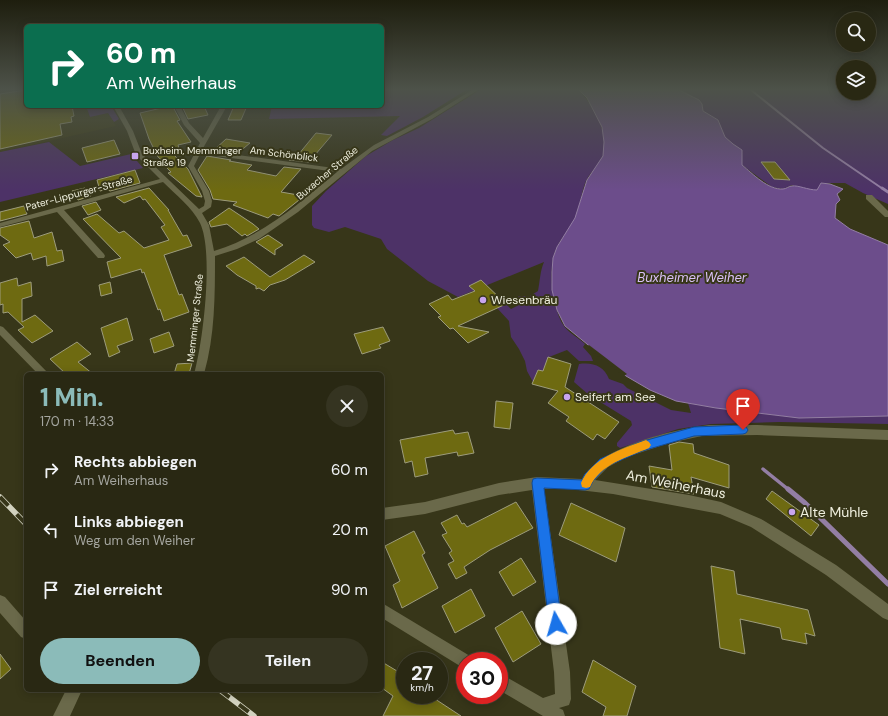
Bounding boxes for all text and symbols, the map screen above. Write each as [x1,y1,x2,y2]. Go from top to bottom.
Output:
map controls [836,12,876,100]
button: search [836,12,876,52]
text: 60 m [106,35,176,72]
icon: right [40,40,92,92]
button: layers [836,60,876,100]
text: Am Weiherhaus [106,71,237,95]
street label: Am Schönblick [249,143,319,165]
street label: Buxacher Straße [293,143,361,203]
place label: Buxheim, Memminger Straße 19 [143,144,242,169]
marker: Buxheim, Memminger Straße 19 [130,151,140,161]
street label: Pater-Lippurger-Straße [24,172,134,214]
water label: Buxheimer Weiher [637,269,748,286]
street label: Memminger Straße [184,273,206,363]
place label: Wiesenbräu [491,292,558,308]
marker: Wiesenbräu [478,295,488,305]
text: 1 Min. [40,382,104,413]
button: close [326,385,368,427]
place label: Seifert am See [575,389,656,405]
pin [726,389,760,430]
marker: Seifert am See [562,392,572,402]
icon: arrive [732,395,754,417]
text: 170 m · 14:33 [40,413,114,430]
text: Rechts abbiegen [74,452,197,472]
icon: right [40,459,62,481]
text: 60 m [331,460,368,480]
street label: Am Weiherhaus [624,465,728,503]
text: Am Weiherhaus [74,472,168,489]
place label: Alte Mühle [800,503,868,521]
marker: Alte Mühle [787,507,797,517]
text: Links abbiegen [74,512,184,532]
icon: left [40,519,62,541]
text: 20 m [332,520,368,540]
text: Weg um den Weiher [74,532,195,549]
icon: arrive [40,579,62,601]
text: Ziel erreicht [74,580,163,600]
text: 90 m [331,580,368,600]
position arrow [535,603,577,645]
button: Beenden [40,638,200,684]
button: Teilen [208,638,368,684]
speed limit sign: 30 [456,652,508,704]
text: 27 [411,660,433,686]
text: km/h [410,681,434,694]

